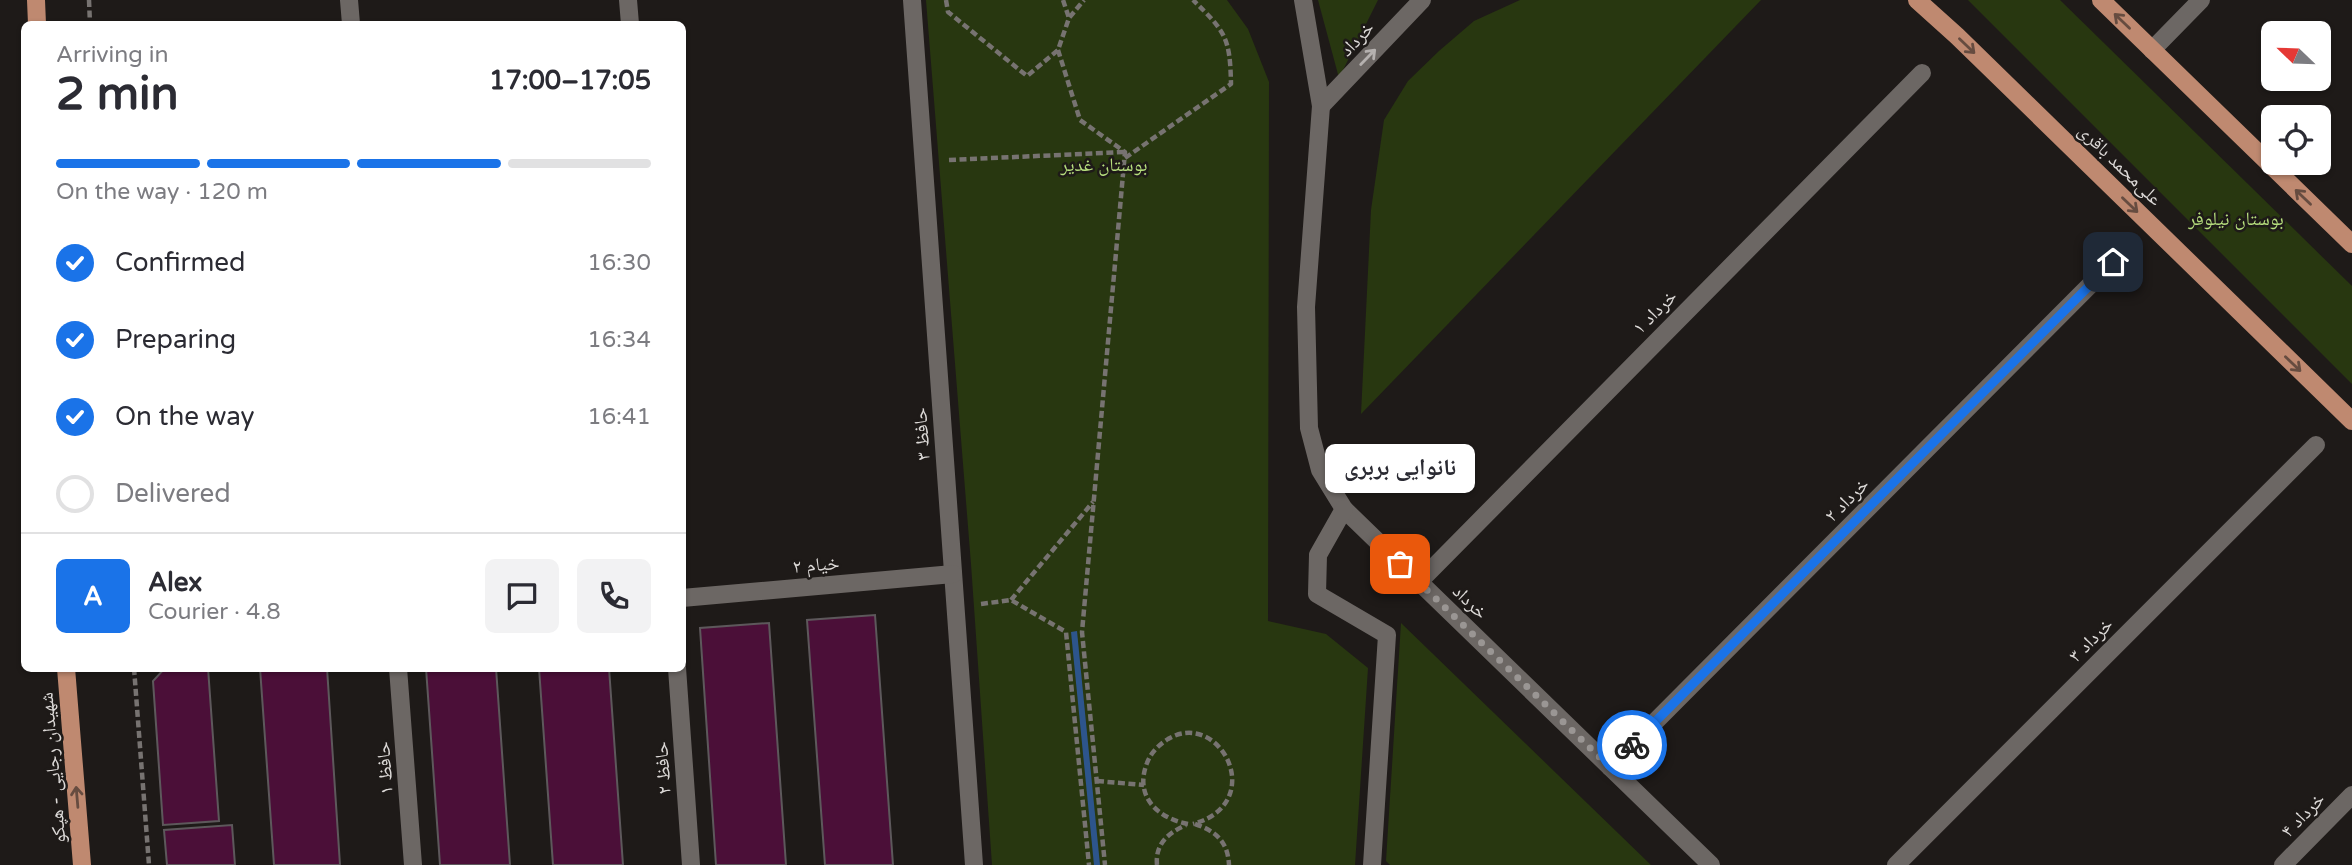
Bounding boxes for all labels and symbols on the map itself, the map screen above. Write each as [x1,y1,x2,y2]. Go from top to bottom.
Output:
one-way arrow [2114,13,2131,30]
street label: خرداد [1335,17,1379,61]
north arrow [2261,21,2331,91]
one-way arrow [1959,38,1976,55]
one-way arrow [1360,49,1377,66]
street label: علی‌محمد باقری [2074,120,2167,211]
park label: بوستان غدیر [1059,154,1148,176]
one-way arrow [2295,188,2312,205]
one-way arrow [2122,196,2139,213]
park label: بوستان نیلوفر [2187,208,2284,230]
pin [2083,232,2143,292]
street label: خرداد ۱ [1628,285,1682,339]
one-way arrow [2285,355,2302,372]
street label: حافظ ۳ [909,407,935,461]
callout: نانوایی بربری [1325,445,1475,494]
street label: خرداد ۲ [1820,473,1874,527]
pin [1370,534,1430,594]
street label: خیام ۲ [792,552,840,580]
street label: خرداد [1448,580,1492,624]
street label: خرداد ۳ [2064,613,2118,667]
street label: شهیدان رجایی - هپکو [35,691,71,845]
courier [1597,710,1667,780]
street label: حافظ ۱ [372,741,398,795]
street label: حافظ ۲ [650,741,676,795]
one-way arrow [70,786,83,809]
street label: خرداد ۴ [2277,788,2329,842]

